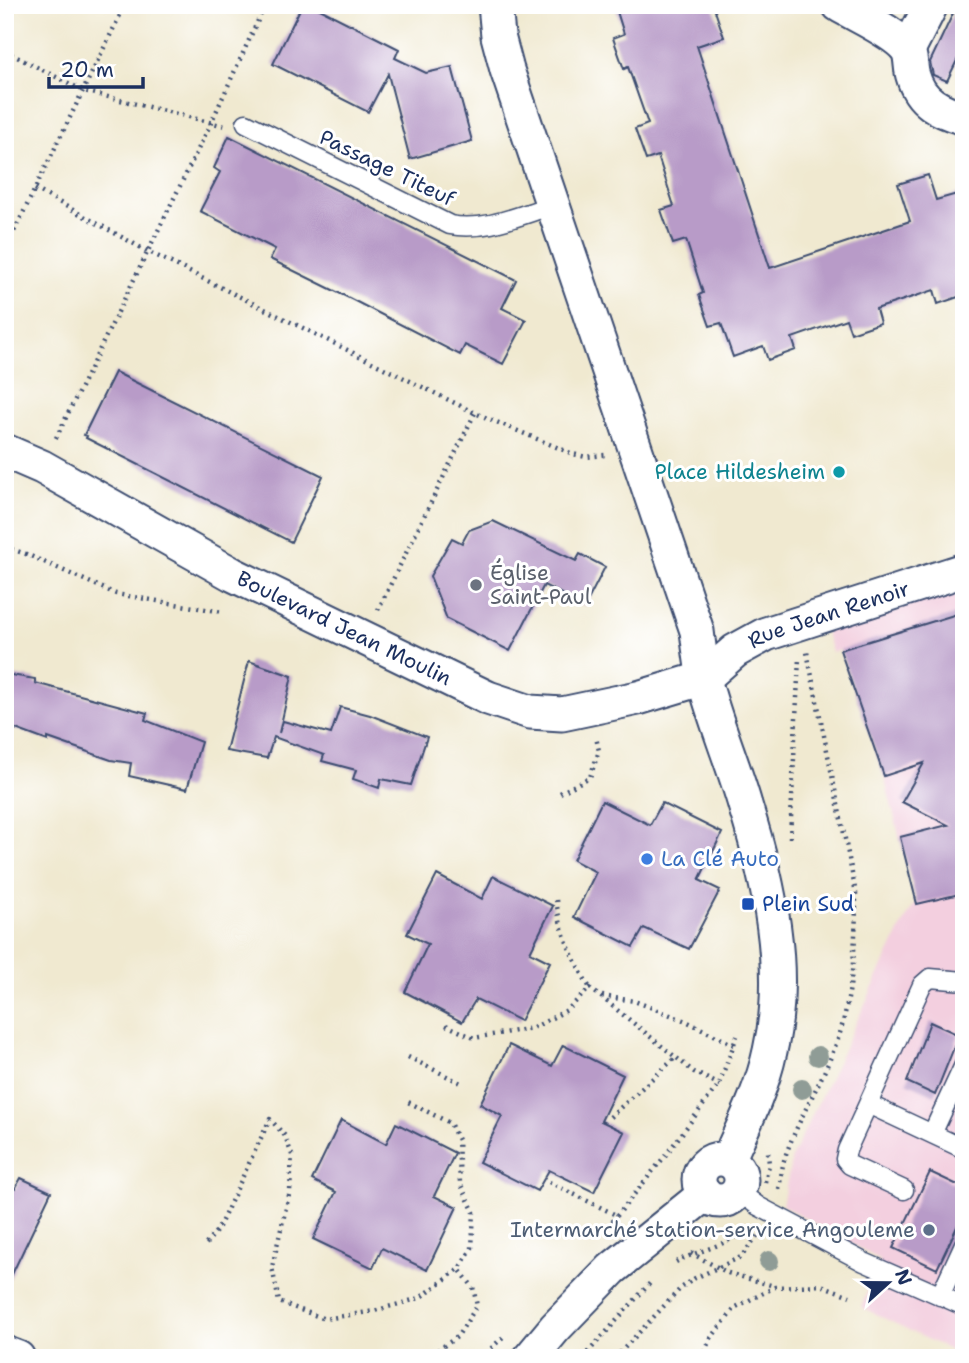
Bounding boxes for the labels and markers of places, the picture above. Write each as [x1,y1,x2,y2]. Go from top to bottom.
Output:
place label: Place Hildesheim [654,458,825,486]
marker: Place Hildesheim [831,464,847,480]
place label: Église Saint-Paul [490,558,592,611]
marker: Église Saint-Paul [468,577,484,593]
place label: La Clé Auto [661,845,779,873]
marker: La Clé Auto [639,851,655,867]
place label: Plein Sud [762,890,854,918]
marker: Plein Sud [740,896,756,912]
place label: Intermarché station-service Angouleme [510,1216,915,1244]
marker: Intermarché station-service Angouleme [921,1222,937,1238]

